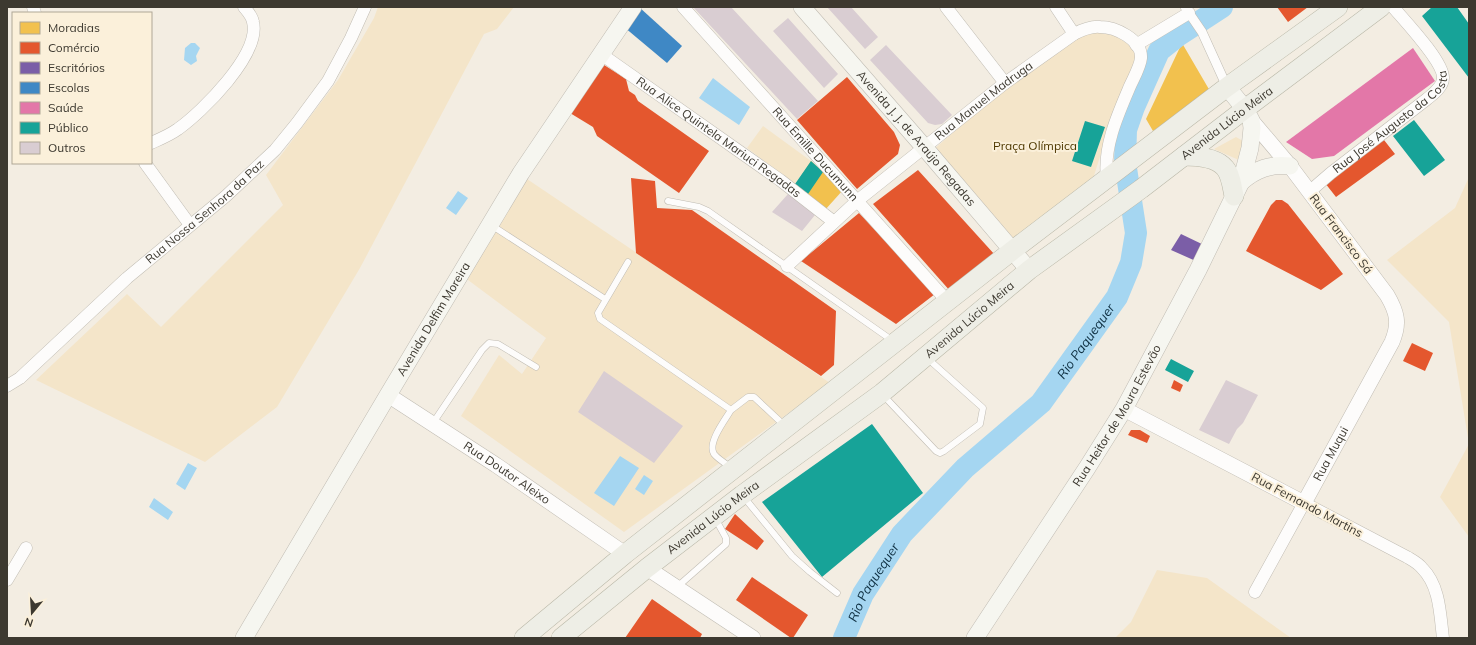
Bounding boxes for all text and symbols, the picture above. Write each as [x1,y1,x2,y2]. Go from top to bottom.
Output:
legend [12,12,152,164]
text: Moradias [48,20,100,35]
text: Comércio [48,40,100,55]
street label: Rua Manuel Madruga [931,58,1035,143]
text: Escritórios [48,60,105,75]
street label: Avenida J. J. de Araújo Regadas [854,67,979,209]
street label: Rua José Augusto da Costa [1329,69,1450,176]
street label: Rua Alice Quintela Mariuci Regadas [633,73,804,201]
text: Escolas [48,80,90,95]
street label: Avenida Lúcio Meira [1177,83,1276,163]
text: Saúde [48,100,83,115]
street label: Rua Emille Ducumunn [769,104,862,204]
text: Público [48,120,88,135]
park label: Praça Olímpica [993,138,1077,153]
text: Outros [48,140,86,155]
street label: Rua Nossa Senhora da Paz [142,156,267,267]
street label: Rua Francisco Sá [1307,191,1376,277]
street label: Avenida Delfim Moreira [393,259,473,378]
street label: Avenida Lúcio Meira [921,278,1017,361]
water label: Rio Paquequer [1053,299,1118,382]
street label: Rua Heitor de Moura Estevão [1069,342,1164,489]
street label: Rua Muqui [1309,424,1351,484]
street label: Rua Doutor Aleixo [461,438,553,507]
street label: Rua Fernando Martins [1249,469,1365,540]
street label: Avenida Lúcio Meira [664,477,762,557]
water label: Rio Paquequer [844,539,903,624]
north arrow [12,593,52,633]
text: N [23,615,35,630]

